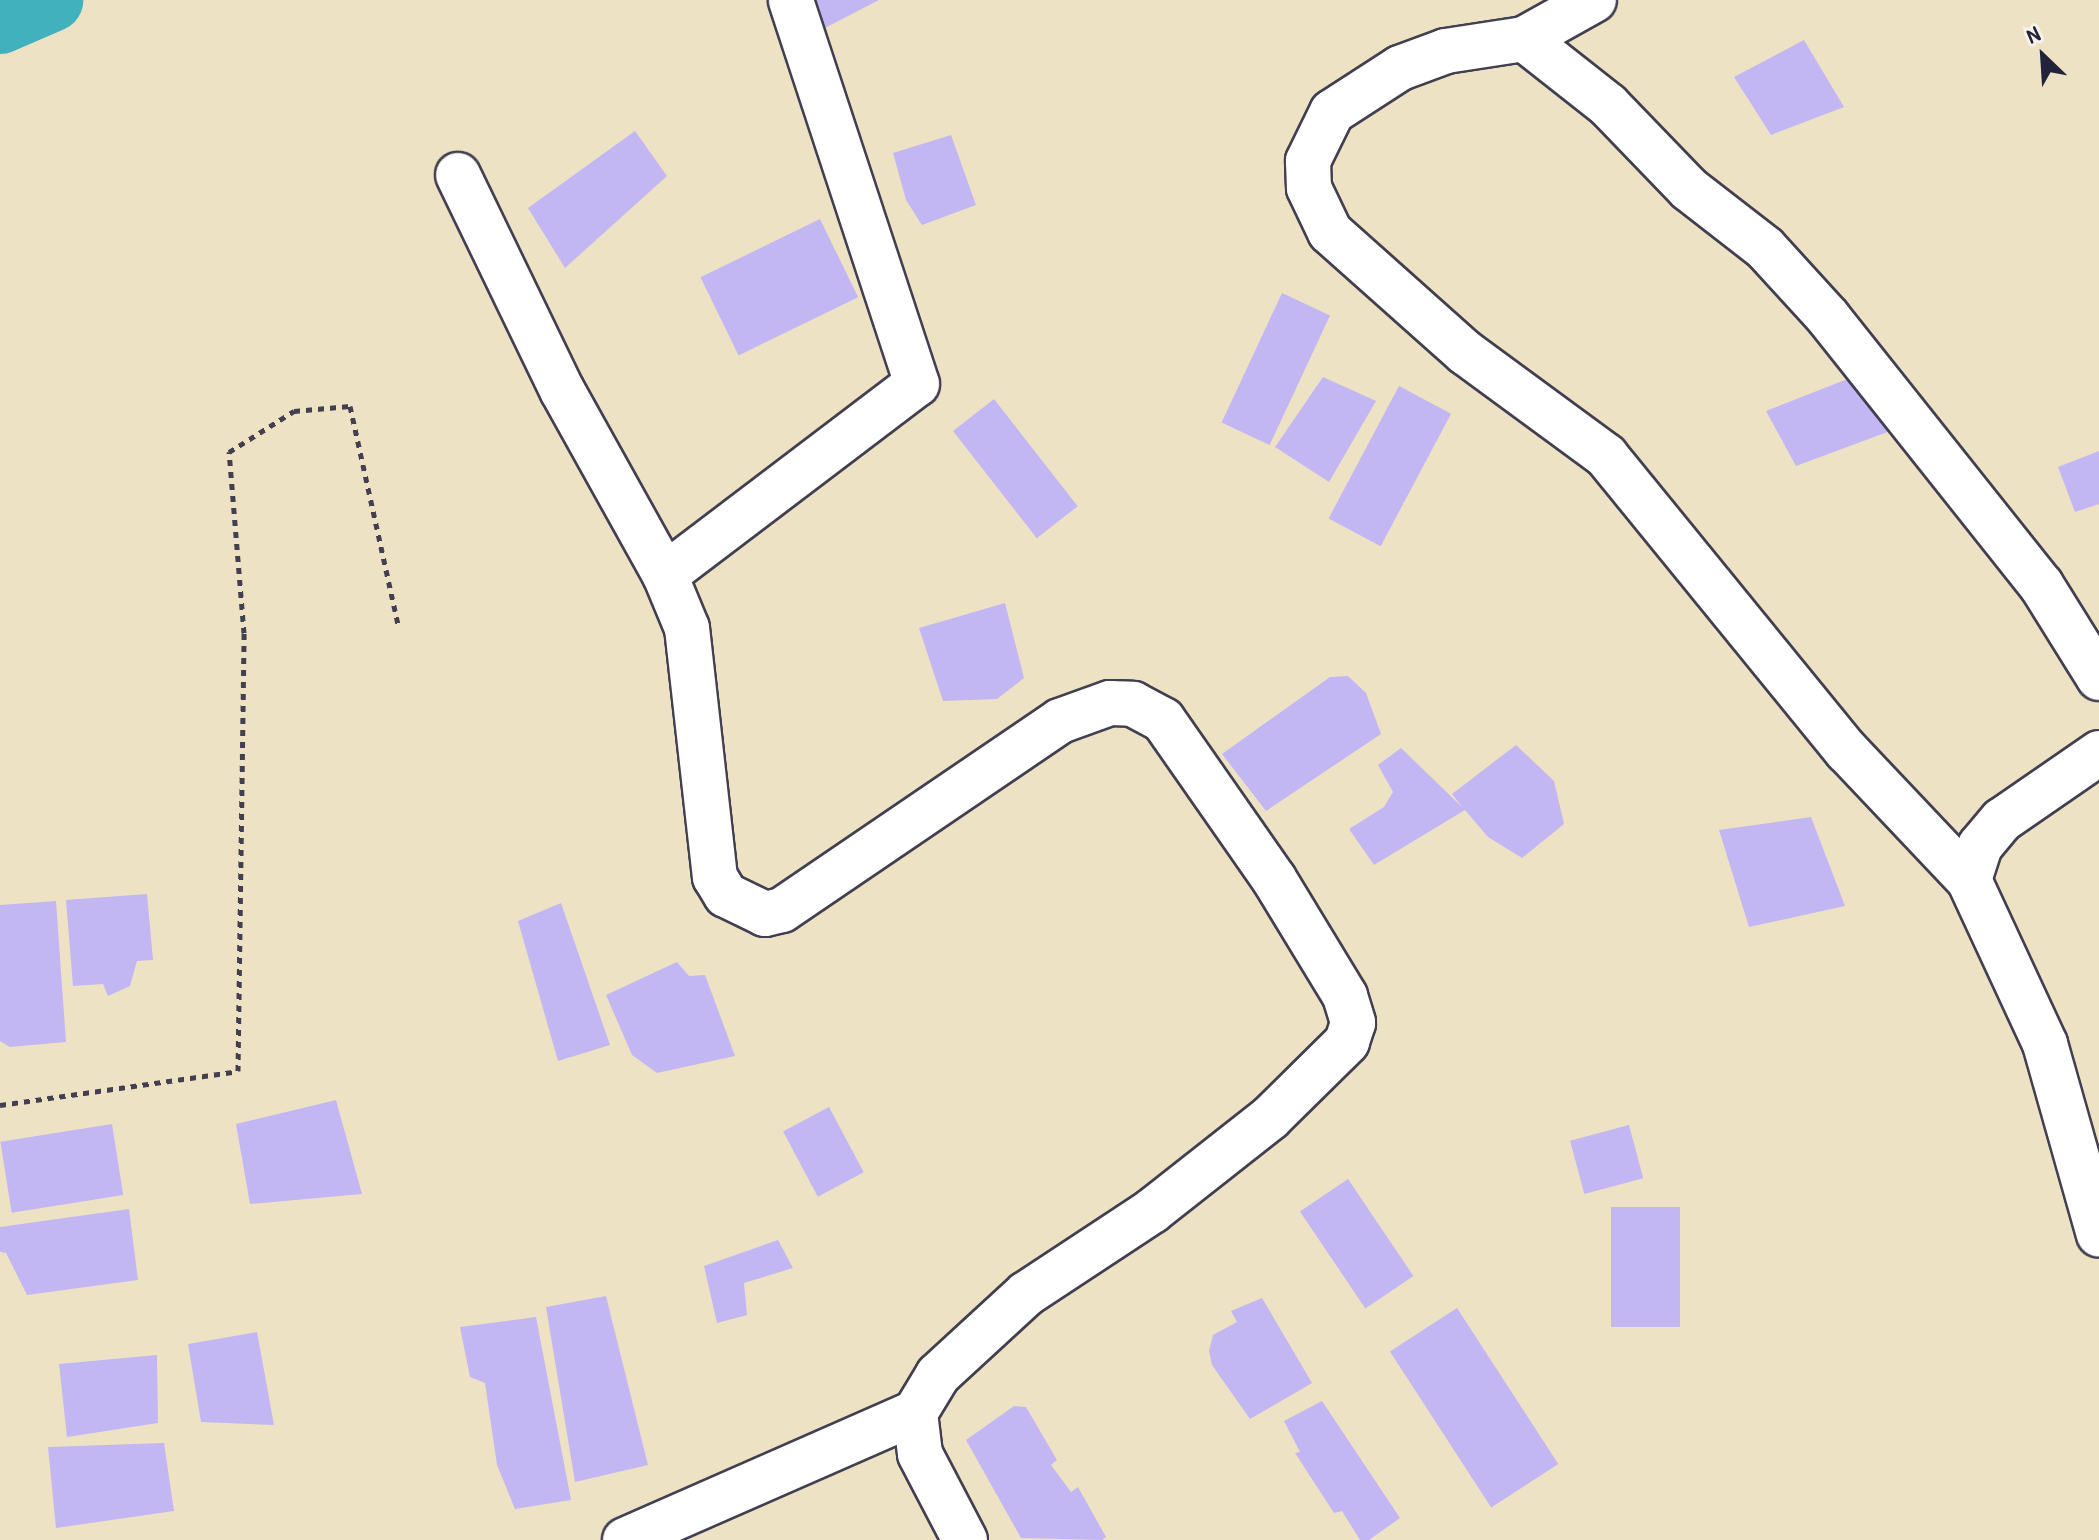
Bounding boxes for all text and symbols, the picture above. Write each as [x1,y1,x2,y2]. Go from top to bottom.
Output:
north arrow [2003,16,2083,96]
text: N [2021,18,2045,50]

